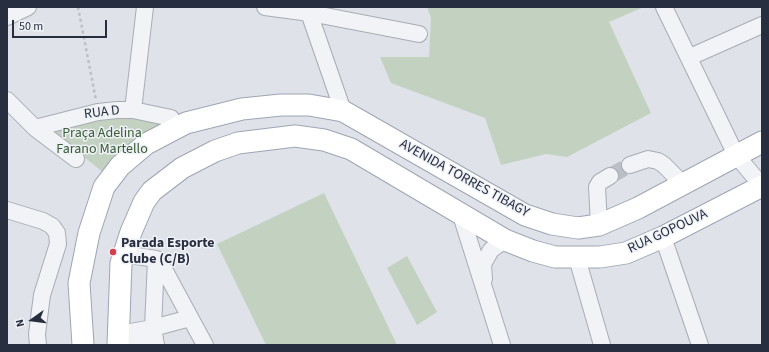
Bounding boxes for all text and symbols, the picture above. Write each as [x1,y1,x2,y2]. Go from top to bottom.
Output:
scale bar [14,12,109,38]
text: 50 m [19,18,43,35]
street label: RUA D [83,102,121,124]
park label: Praça Adelina Farano Martello [56,126,148,158]
street label: AVENIDA TORRES TIBAGY [396,136,532,222]
street label: RUA GOPOUVA [626,206,710,258]
place label: Parada Esporte Clube (C/B) [121,236,215,268]
marker: Parada Esporte Clube (C/B) [108,247,118,257]
north arrow [12,300,52,340]
text: N [12,318,28,328]

